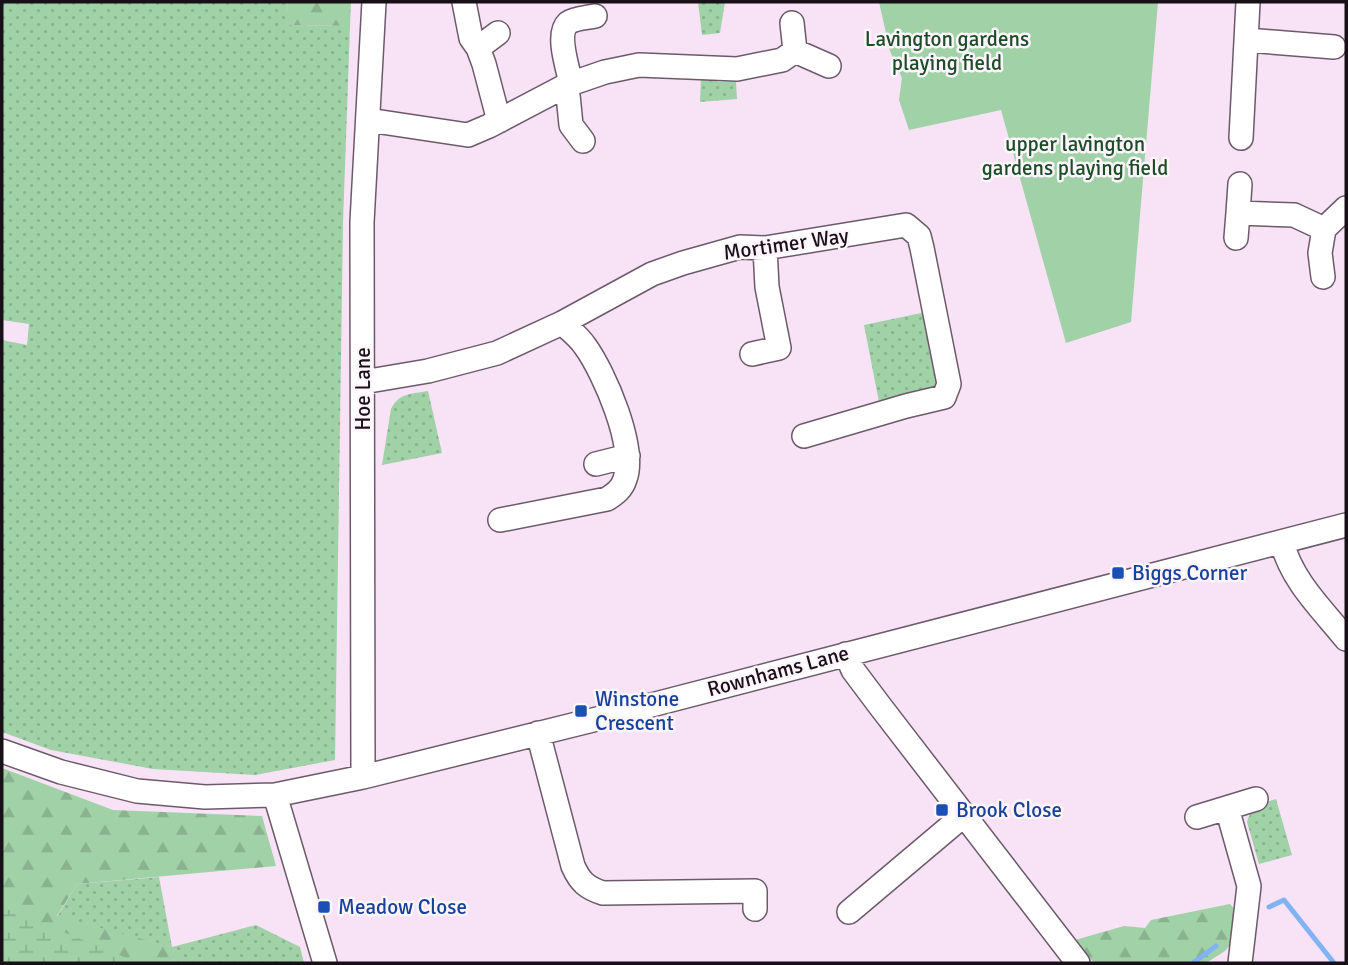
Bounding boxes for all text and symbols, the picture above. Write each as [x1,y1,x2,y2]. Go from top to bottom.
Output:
park label: Lavington gardens playing field [865,26,1029,76]
park label: upper lavington gardens playing field [982,131,1168,181]
street label: Mortimer Way [722,222,850,266]
street label: Hoe Lane [350,347,376,431]
place label: Biggs Corner [1132,560,1248,586]
marker: Biggs Corner [1110,565,1126,581]
street label: Rownhams Lane [704,640,852,702]
place label: Winstone Crescent [595,686,679,736]
marker: Winstone Crescent [573,703,589,719]
place label: Brook Close [956,797,1062,823]
marker: Brook Close [934,802,950,818]
place label: Meadow Close [338,894,467,920]
marker: Meadow Close [316,899,332,915]

